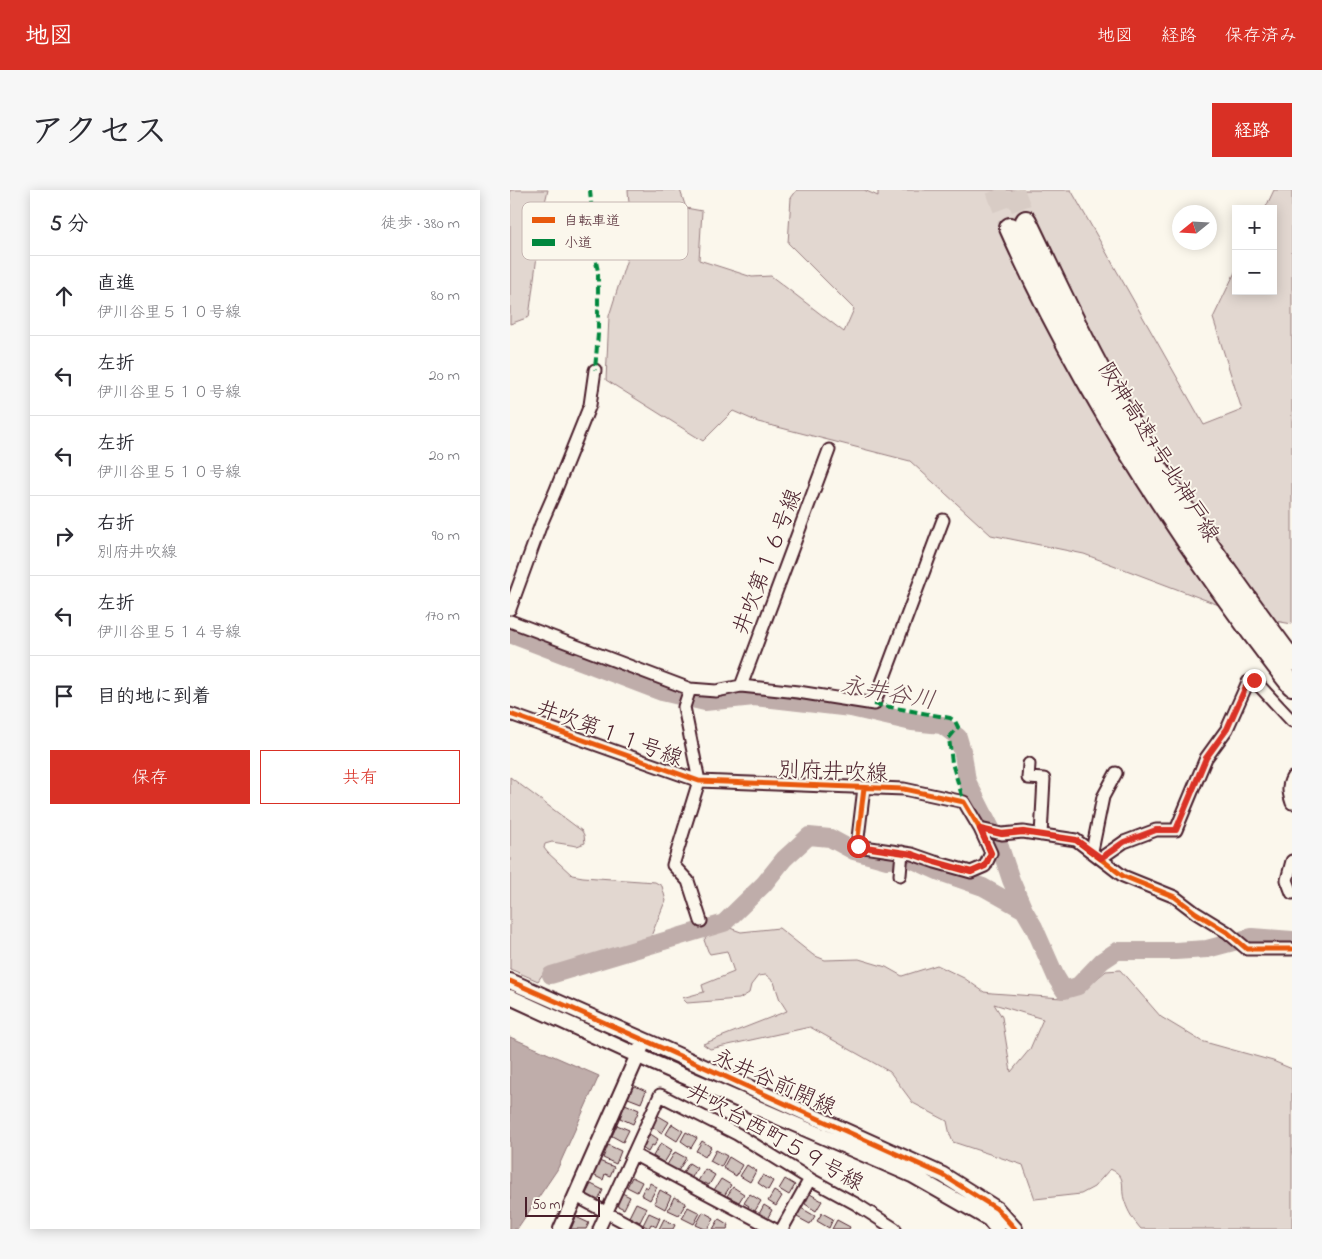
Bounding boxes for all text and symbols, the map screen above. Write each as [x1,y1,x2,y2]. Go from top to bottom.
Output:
text: 地図 [25,20,73,55]
text: 地図 [1097,24,1133,50]
text: 経路 [1161,24,1197,50]
text: 保存済み [1225,24,1297,50]
button: 経路 [1212,103,1292,157]
text: アクセス [30,108,168,159]
legend [522,202,688,260]
north arrow [1172,205,1217,250]
map controls [1232,205,1277,295]
button: + [1232,205,1277,250]
text: 5 分 [50,210,88,240]
text: 自転車道 [564,211,620,232]
text: 徒歩 · 380 m [381,212,460,236]
text: 小道 [564,233,592,254]
button: − [1232,250,1277,295]
text: 直進 [97,271,135,298]
icon: ahead [50,282,78,310]
text: 80 m [431,284,460,308]
text: 伊川谷里５１０号線 [97,301,241,325]
text: 左折 [97,351,135,378]
street label: 阪神高速7号北神戸線 [1089,356,1226,549]
icon: left [50,362,78,390]
text: 20 m [429,364,460,388]
text: 伊川谷里５１０号線 [97,381,241,405]
text: 左折 [97,431,135,458]
icon: left [50,442,78,470]
text: 20 m [429,444,460,468]
text: 伊川谷里５１０号線 [97,461,241,485]
street label: 井吹第１６号線 [726,484,811,640]
text: 右折 [97,511,135,538]
icon: right [50,522,78,550]
text: 90 m [432,524,460,548]
text: 別府井吹線 [97,541,177,565]
text: 左折 [97,591,135,618]
icon: left [50,602,78,630]
text: 170 m [425,604,460,628]
text: 伊川谷里５１４号線 [97,621,241,645]
water label: 永井谷川 [837,669,938,720]
route end [1243,669,1266,692]
icon: arrive [50,682,78,710]
text: 目的地に到着 [97,684,211,711]
street label: 井吹第１１号線 [531,693,687,776]
button: 保存 [50,750,250,804]
button: 共有 [260,750,460,804]
street label: 別府井吹線 [777,755,888,791]
route start [847,835,870,858]
street label: 永井谷前開線 [707,1042,841,1125]
street label: 井吹台西町５９号線 [680,1077,869,1201]
scale bar [525,1194,600,1217]
text: 50 m [532,1195,560,1216]

